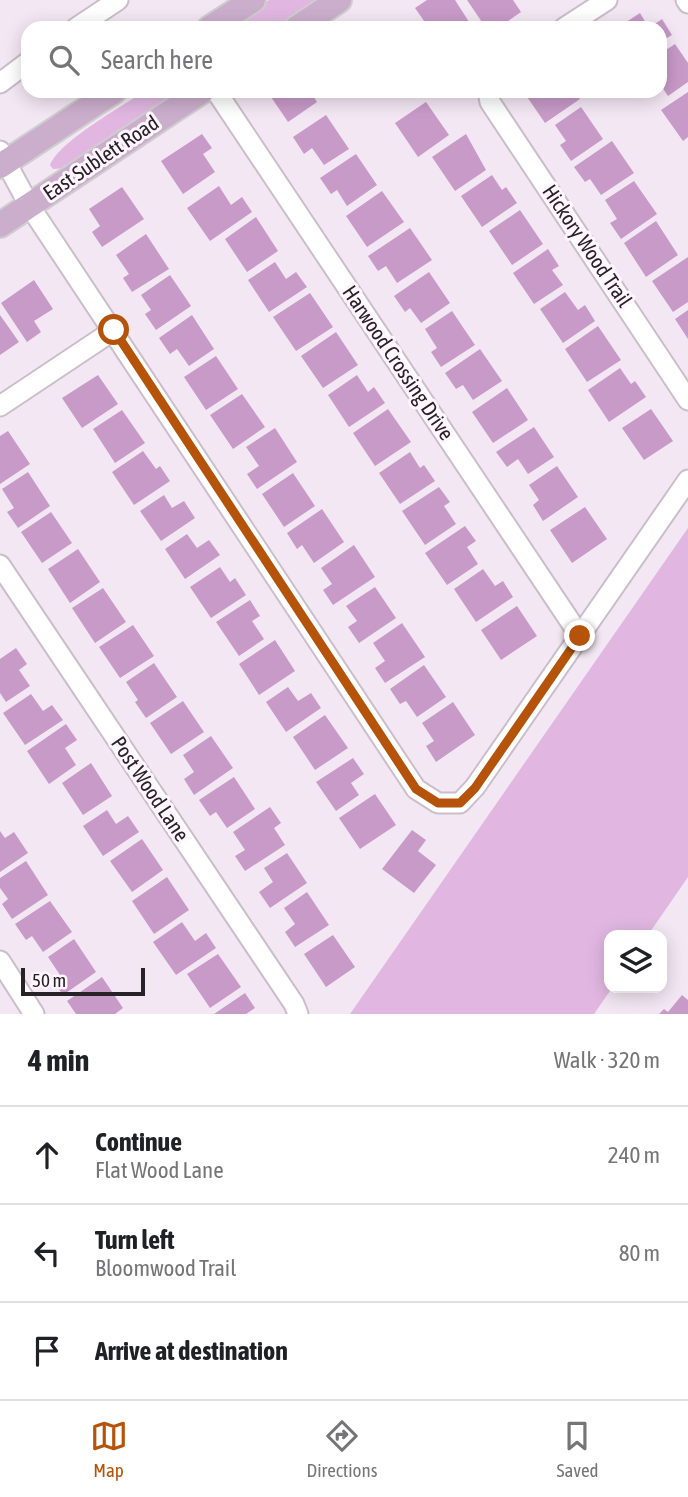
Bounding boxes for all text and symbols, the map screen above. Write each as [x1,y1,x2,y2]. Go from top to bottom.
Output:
search box [21,21,667,98]
icon: search [45,41,83,79]
text: Search here [101,45,213,75]
street label: East Sublett Road [38,110,163,205]
street label: Hickory Wood Trail [538,180,638,311]
street label: Harwood Crossing Drive [338,281,459,444]
route start [98,314,129,345]
route end [564,620,595,651]
street label: Post Wood Lane [107,732,195,845]
map controls [604,930,667,993]
button: layers [604,930,667,993]
scale bar [21,965,145,997]
text: 50 m [32,969,66,991]
text: 4 min [28,1043,89,1077]
text: Walk · 320 m [554,1047,660,1073]
text: Continue [95,1127,182,1157]
icon: ahead [28,1136,66,1174]
text: 240 m [608,1142,660,1168]
text: Flat Wood Lane [95,1157,224,1183]
text: Turn left [95,1225,175,1255]
icon: left [28,1234,66,1272]
text: 80 m [619,1240,660,1266]
text: Bloomwood Trail [95,1255,236,1281]
icon: arrive [28,1332,66,1370]
text: Arrive at destination [95,1336,288,1366]
tab: Map [90,1417,128,1481]
tab: Directions [307,1417,377,1481]
tab: Saved [556,1417,598,1481]

